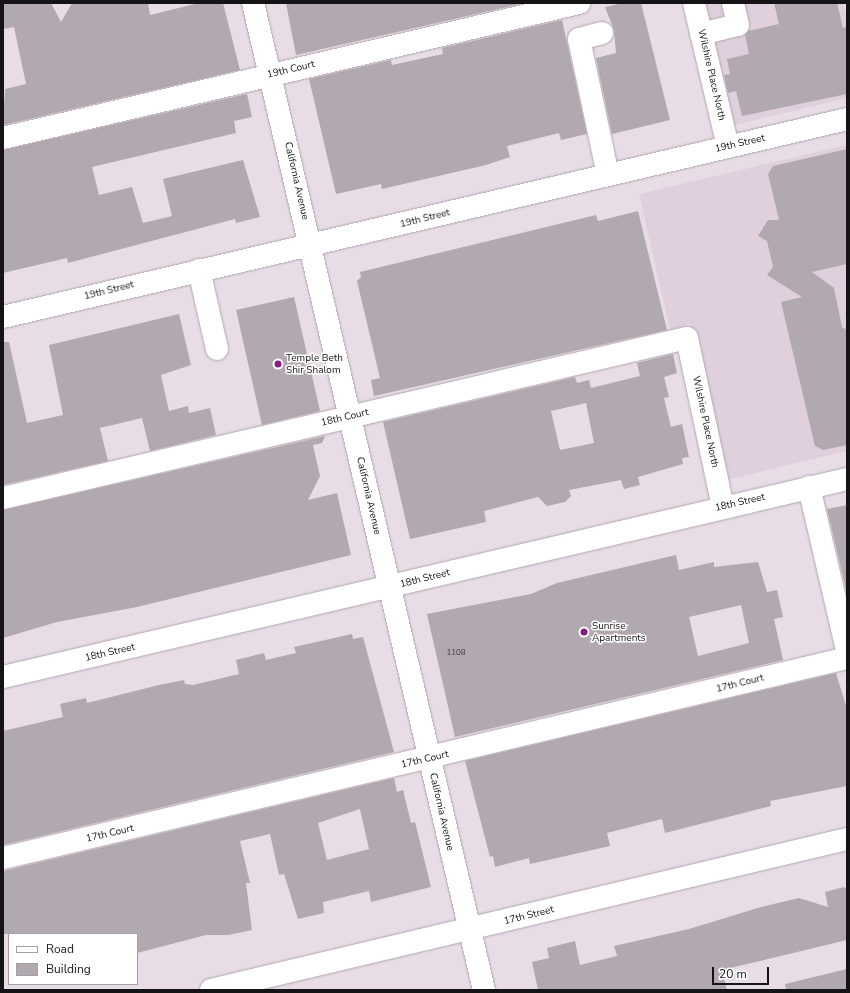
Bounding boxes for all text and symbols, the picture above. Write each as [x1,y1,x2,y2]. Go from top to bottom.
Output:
street label: Wilshire Place North [695,28,727,122]
street label: 19th Court [266,59,316,81]
street label: 19th Street [714,132,766,156]
street label: California Avenue [281,141,311,221]
street label: 19th Street [399,207,451,231]
street label: 19th Street [83,279,135,303]
place label: Temple Beth Shir Shalom [286,352,343,376]
marker: Temple Beth Shir Shalom [273,359,283,369]
street label: Wilshire Place North [689,375,721,469]
street label: 18th Court [320,407,370,429]
street label: California Avenue [353,456,383,536]
street label: 18th Street [714,491,766,515]
street label: 18th Street [399,567,451,591]
place label: Sunrise Apartments [592,620,646,644]
marker: Sunrise Apartments [579,627,589,637]
street label: 18th Street [84,641,136,665]
house number: 1108 [446,648,466,658]
street label: 17th Court [715,672,765,696]
street label: 17th Court [400,749,450,771]
street label: California Avenue [426,772,456,852]
street label: 17th Court [85,823,135,845]
street label: 17th Street [503,904,555,928]
legend [8,933,138,985]
text: Road [46,941,74,957]
scale bar [714,959,771,985]
text: Building [46,961,91,977]
text: 20 m [719,966,747,982]

